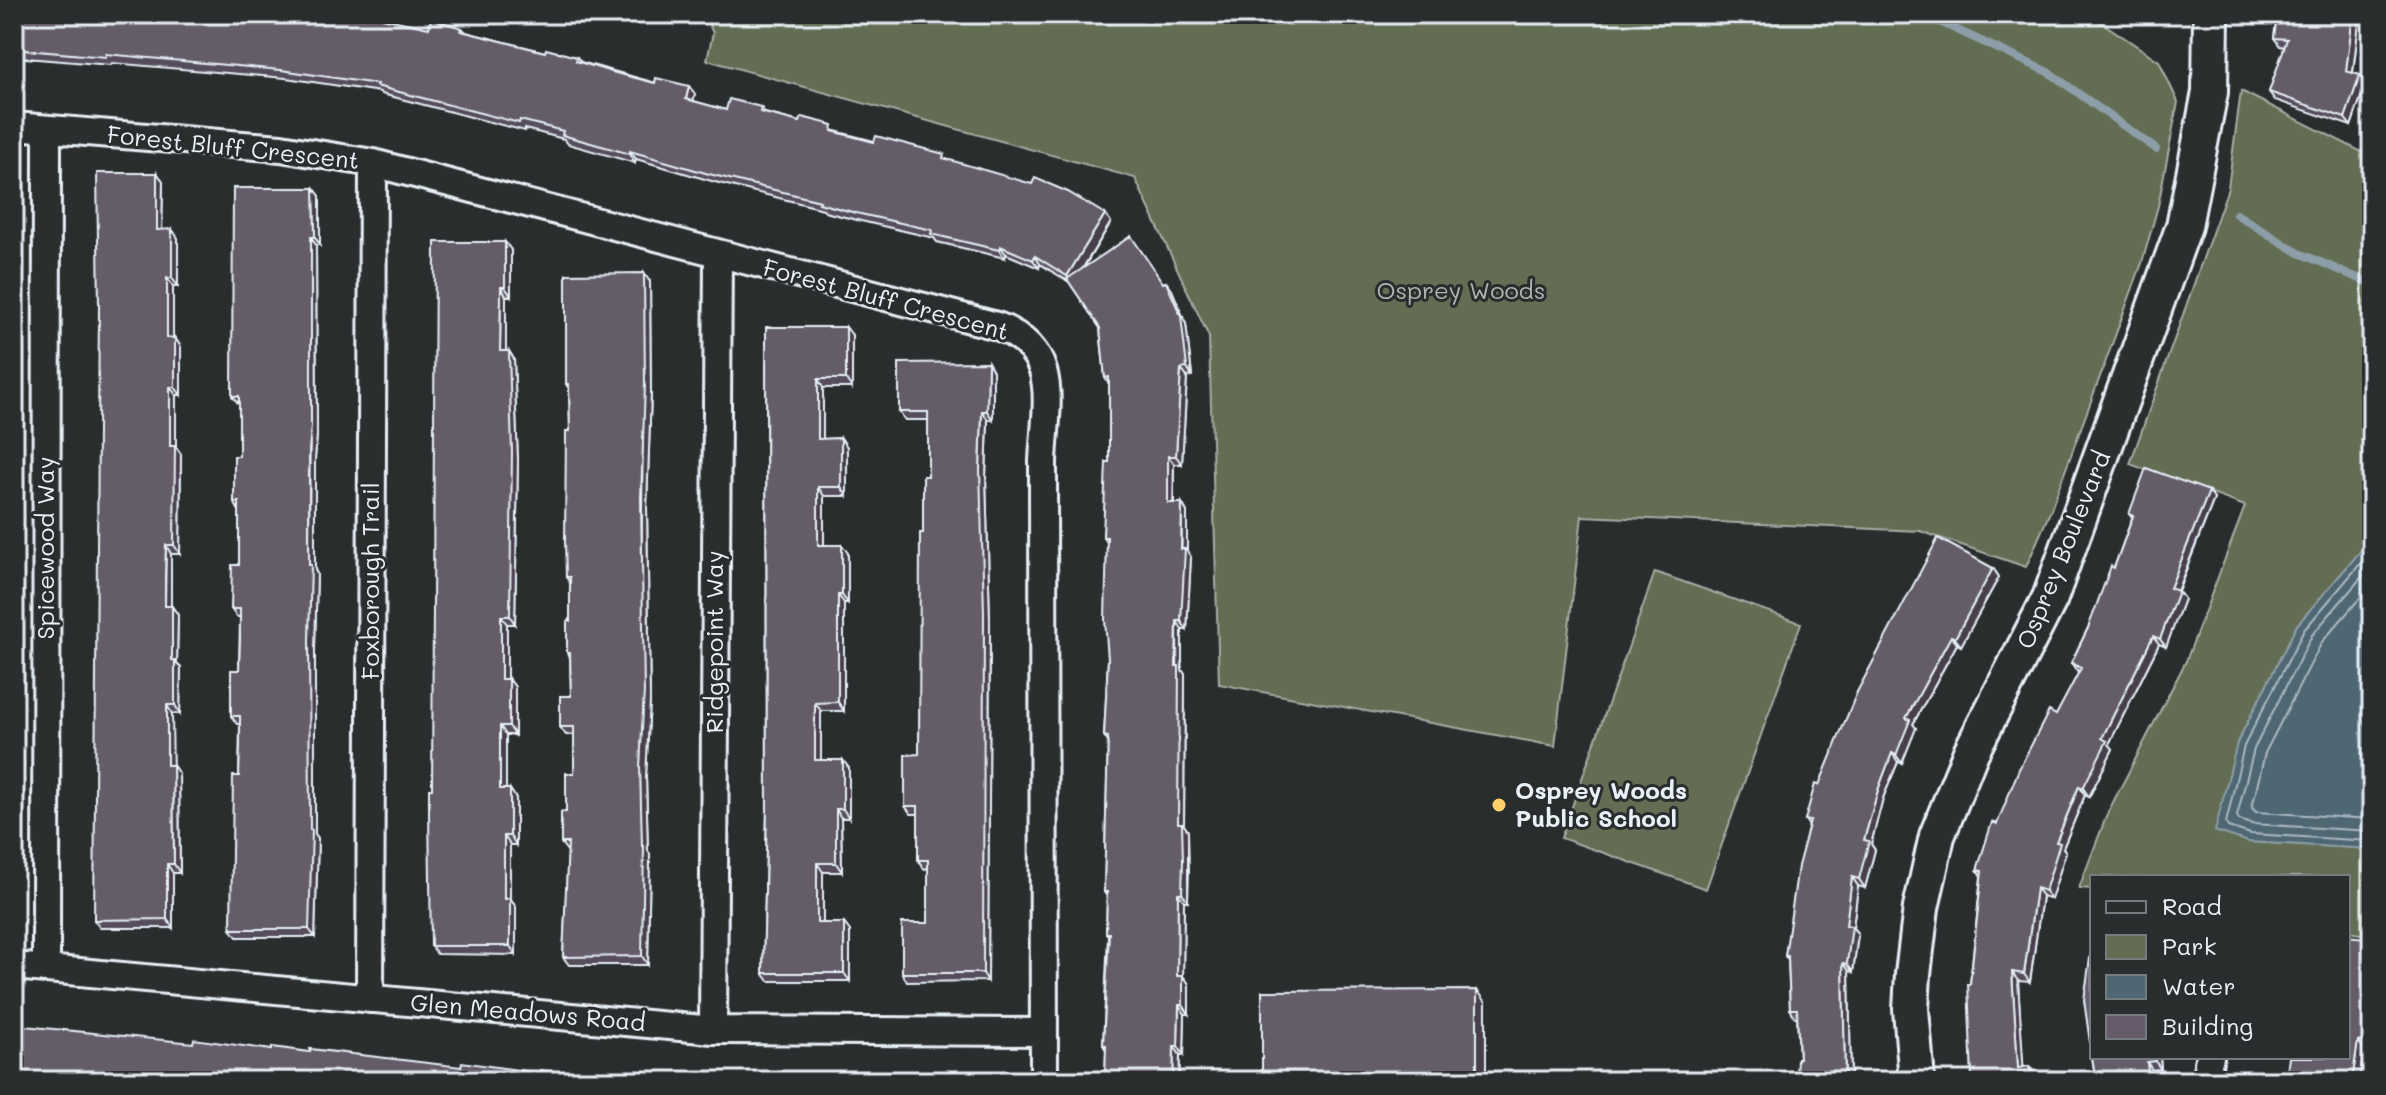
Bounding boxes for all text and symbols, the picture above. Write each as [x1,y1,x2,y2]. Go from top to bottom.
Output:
street label: Forest Bluff Crescent [106,118,361,175]
street label: Forest Bluff Crescent [760,251,1013,346]
park label: Osprey Woods [1376,274,1546,305]
street label: Osprey Boulevard [2009,446,2116,653]
street label: Spicewood Way [29,456,60,640]
street label: Foxborough Trail [354,482,385,680]
street label: Ridgepoint Way [698,550,729,734]
place label: Osprey Woods Public School [1515,774,1687,833]
marker: Osprey Woods Public School [1490,796,1508,814]
legend [2090,875,2350,1059]
text: Road [2162,890,2222,921]
text: Park [2162,930,2216,961]
text: Water [2162,970,2236,1001]
street label: Glen Meadows Road [409,986,647,1037]
text: Building [2162,1010,2253,1041]

